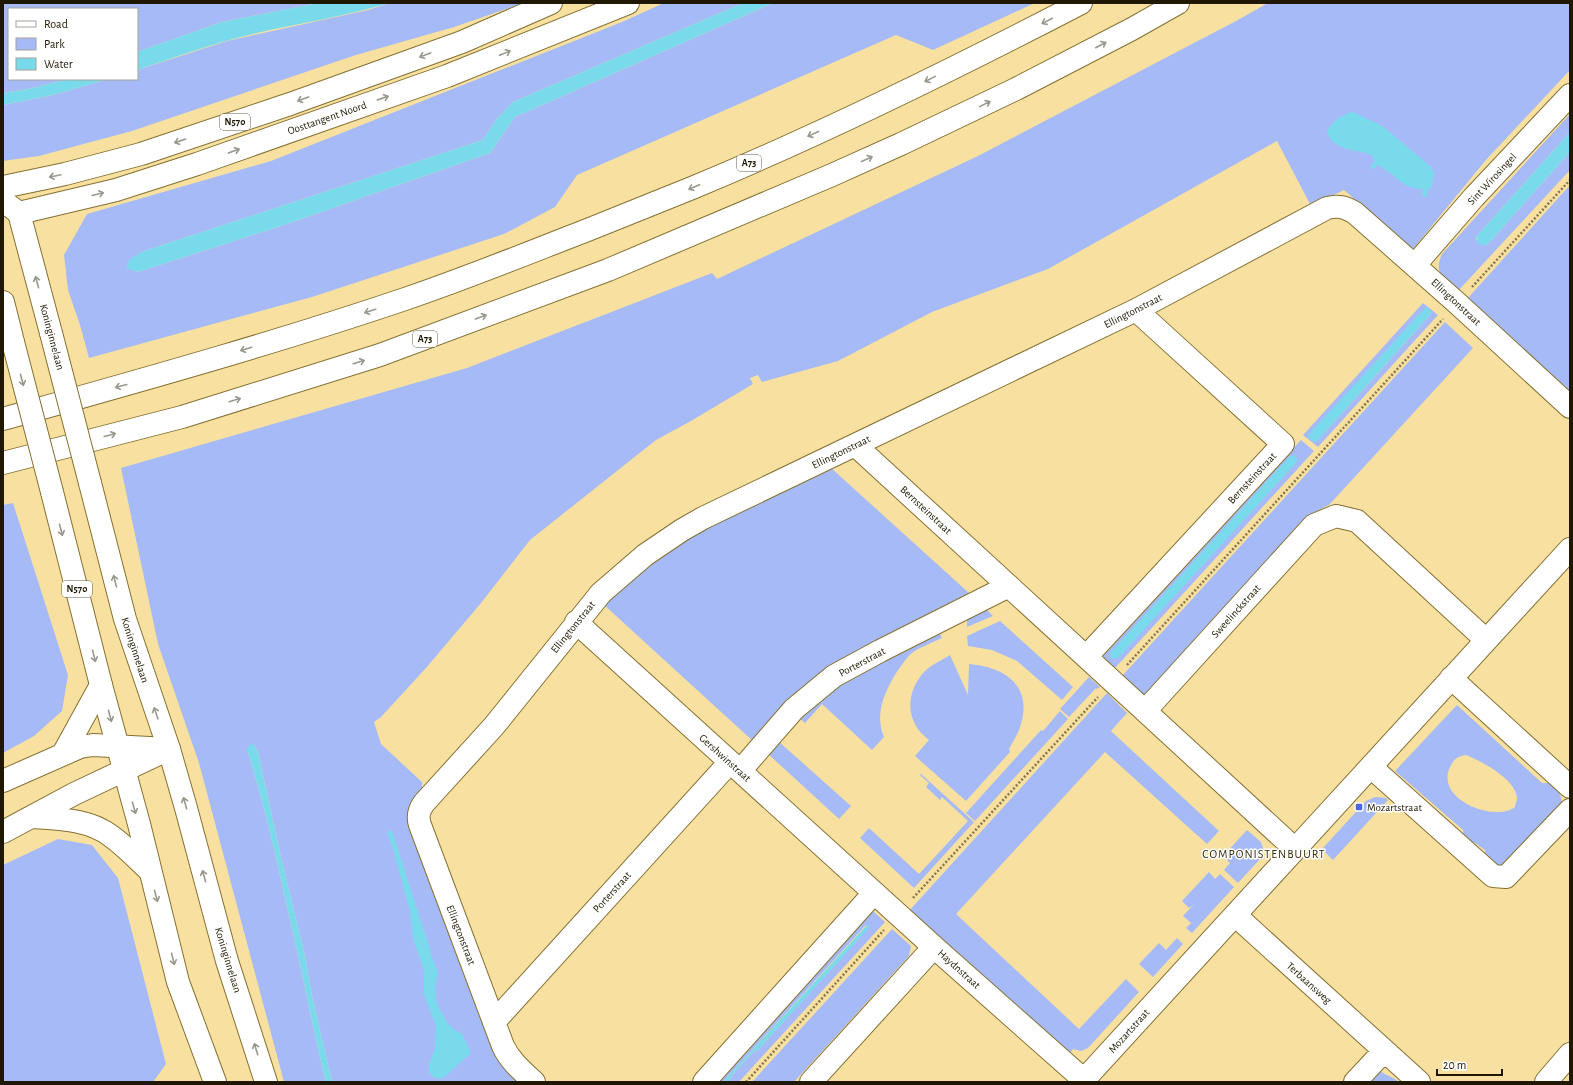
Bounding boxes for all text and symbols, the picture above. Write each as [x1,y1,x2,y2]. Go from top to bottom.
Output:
legend [8,8,138,80]
text: Road [44,18,68,30]
one-way arrow [1041,18,1053,25]
text: Park [44,38,65,50]
one-way arrow [1094,41,1106,48]
one-way arrow [498,49,510,57]
one-way arrow [419,51,431,59]
text: Water [44,58,73,70]
one-way arrow [925,76,937,83]
one-way arrow [377,94,389,102]
one-way arrow [296,96,309,103]
street label: Oosttangent Noord [286,99,368,137]
one-way arrow [978,100,990,107]
road number: N570 [220,114,250,130]
one-way arrow [807,131,819,139]
one-way arrow [173,138,186,145]
one-way arrow [228,146,240,154]
street label: Sint Wirosingel [1466,151,1518,207]
road number: A73 [737,155,761,171]
one-way arrow [861,155,873,162]
one-way arrow [48,173,61,181]
one-way arrow [688,184,700,191]
one-way arrow [91,190,104,198]
one-way arrow [33,275,41,288]
street label: Ellingtonstraat [1429,276,1483,328]
street label: Ellingtonstraat [1102,291,1164,330]
street label: Koninginnelaan [38,303,66,371]
one-way arrow [364,307,376,315]
one-way arrow [475,313,487,321]
road number: A73 [413,331,437,347]
one-way arrow [240,346,253,353]
one-way arrow [352,358,365,365]
one-way arrow [19,373,27,386]
one-way arrow [115,383,128,390]
one-way arrow [228,396,241,403]
one-way arrow [103,431,116,439]
street label: Ellingtonstraat [810,433,872,471]
street label: Bernsteinstraat [1226,450,1279,506]
street label: Bernsteinstraat [898,484,954,537]
one-way arrow [58,523,66,536]
one-way arrow [111,575,118,588]
road number: N570 [62,581,92,597]
street label: Sweelinckstraat [1209,582,1263,640]
street label: Ellingtonstraat [549,599,598,655]
street label: Koninginnelaan [119,616,151,684]
street label: Porterstraat [837,645,887,679]
one-way arrow [91,649,98,662]
one-way arrow [152,707,160,719]
one-way arrow [106,709,114,722]
street label: Gershwinstraat [697,732,753,784]
one-way arrow [181,797,188,810]
one-way arrow [131,802,139,815]
marker: Mozartstraat [1354,802,1364,812]
place label: Mozartstraat [1367,802,1422,813]
district label: COMPONISTENBUURT [1202,848,1326,860]
street label: Porterstraat [591,869,633,915]
one-way arrow [200,870,207,883]
one-way arrow [153,890,161,903]
street label: Ellingtonstraat [444,903,478,967]
street label: Koninginnelaan [213,926,243,994]
street label: Haydnstraat [936,947,983,991]
one-way arrow [169,953,177,966]
street label: Terbaansweg [1284,960,1334,1006]
street label: Mozartstraat [1107,1007,1152,1055]
one-way arrow [252,1043,259,1056]
scale bar [1437,1051,1502,1077]
text: 20 m [1443,1059,1466,1071]

